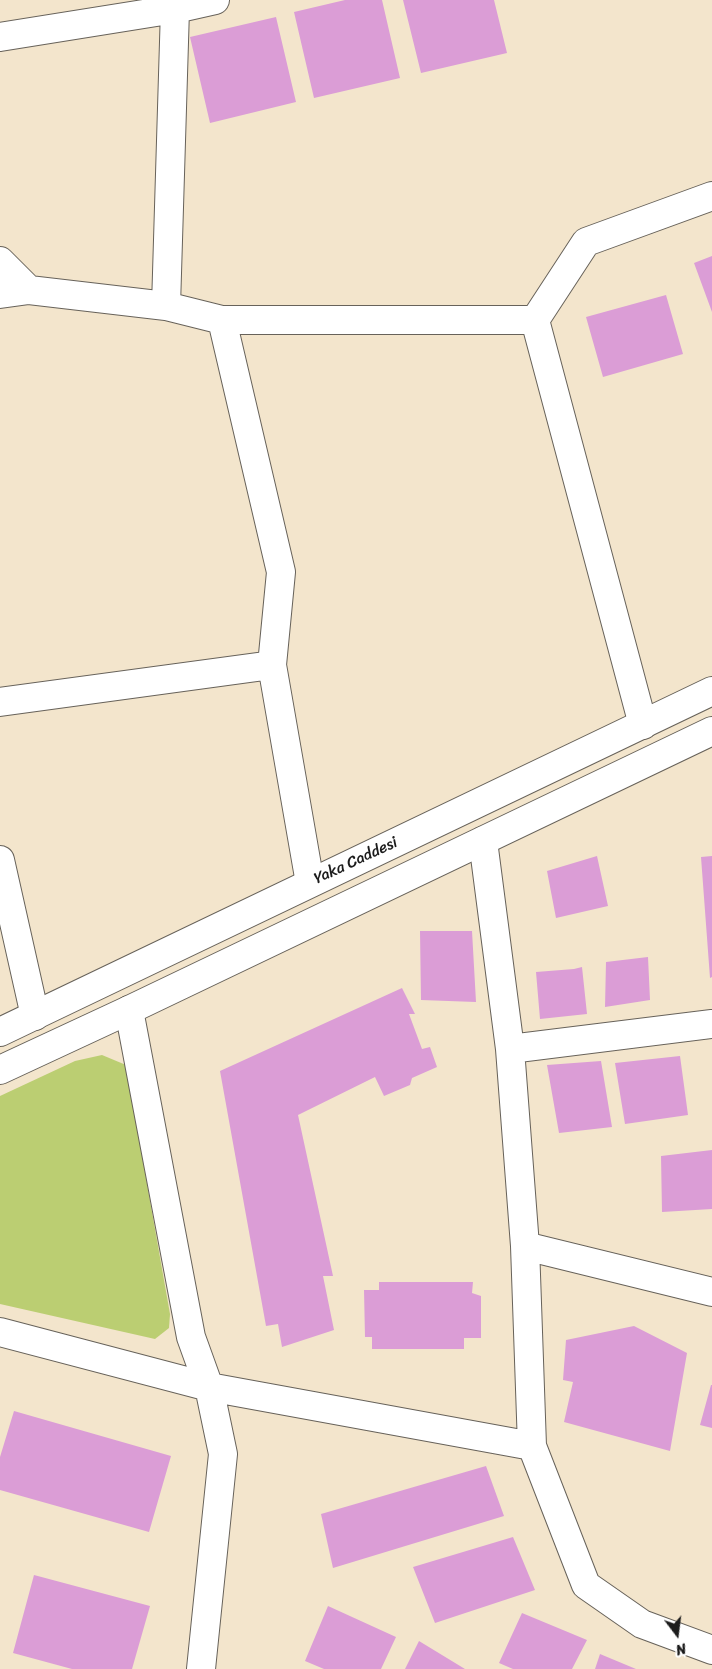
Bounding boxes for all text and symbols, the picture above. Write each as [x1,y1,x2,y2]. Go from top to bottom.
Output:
street label: Yaka Caddesi [311,833,401,889]
north arrow [652,1609,702,1659]
text: N [673,1636,689,1662]

